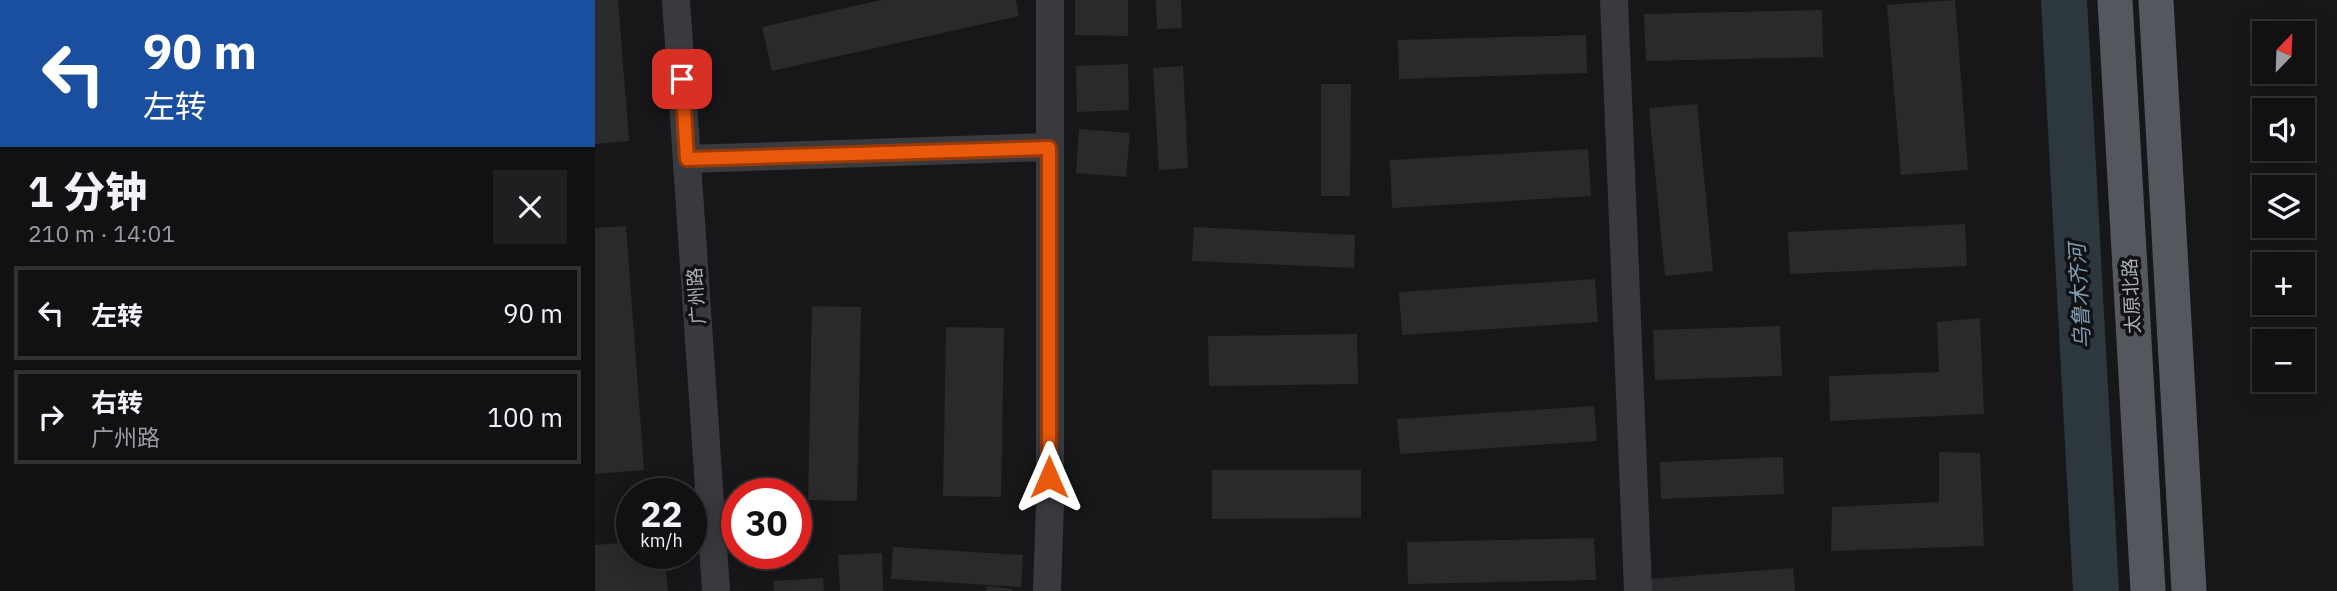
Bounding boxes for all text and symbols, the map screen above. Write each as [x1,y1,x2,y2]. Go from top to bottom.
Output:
text: 90 m [143,19,257,82]
north arrow [2252,21,2315,84]
map controls [2252,21,2315,392]
icon: left [28,28,119,119]
pin [652,49,712,109]
icon: arrive [663,60,701,98]
text: 左转 [143,85,207,127]
button: sound [2252,98,2315,161]
text: 1 分钟 [28,164,147,219]
button: close [493,170,567,244]
button: layers [2252,175,2315,238]
text: 210 m · 14:01 [28,218,175,248]
water label: 乌鲁木齐河 [2062,239,2096,349]
button: + [2252,252,2315,315]
street label: 太原北路 [2117,257,2145,335]
street label: 广州路 [682,267,710,325]
icon: left [32,294,70,332]
text: 90 m [503,296,563,330]
text: 左转 [91,298,143,332]
button: − [2252,329,2315,392]
text: 右转 [91,385,143,419]
icon: right [32,398,70,436]
text: 100 m [487,400,563,434]
text: 广州路 [91,422,160,452]
position arrow [1012,440,1086,514]
speed limit sign: 30 [721,478,812,569]
text: 22 [640,491,683,537]
text: km/h [640,529,683,552]

